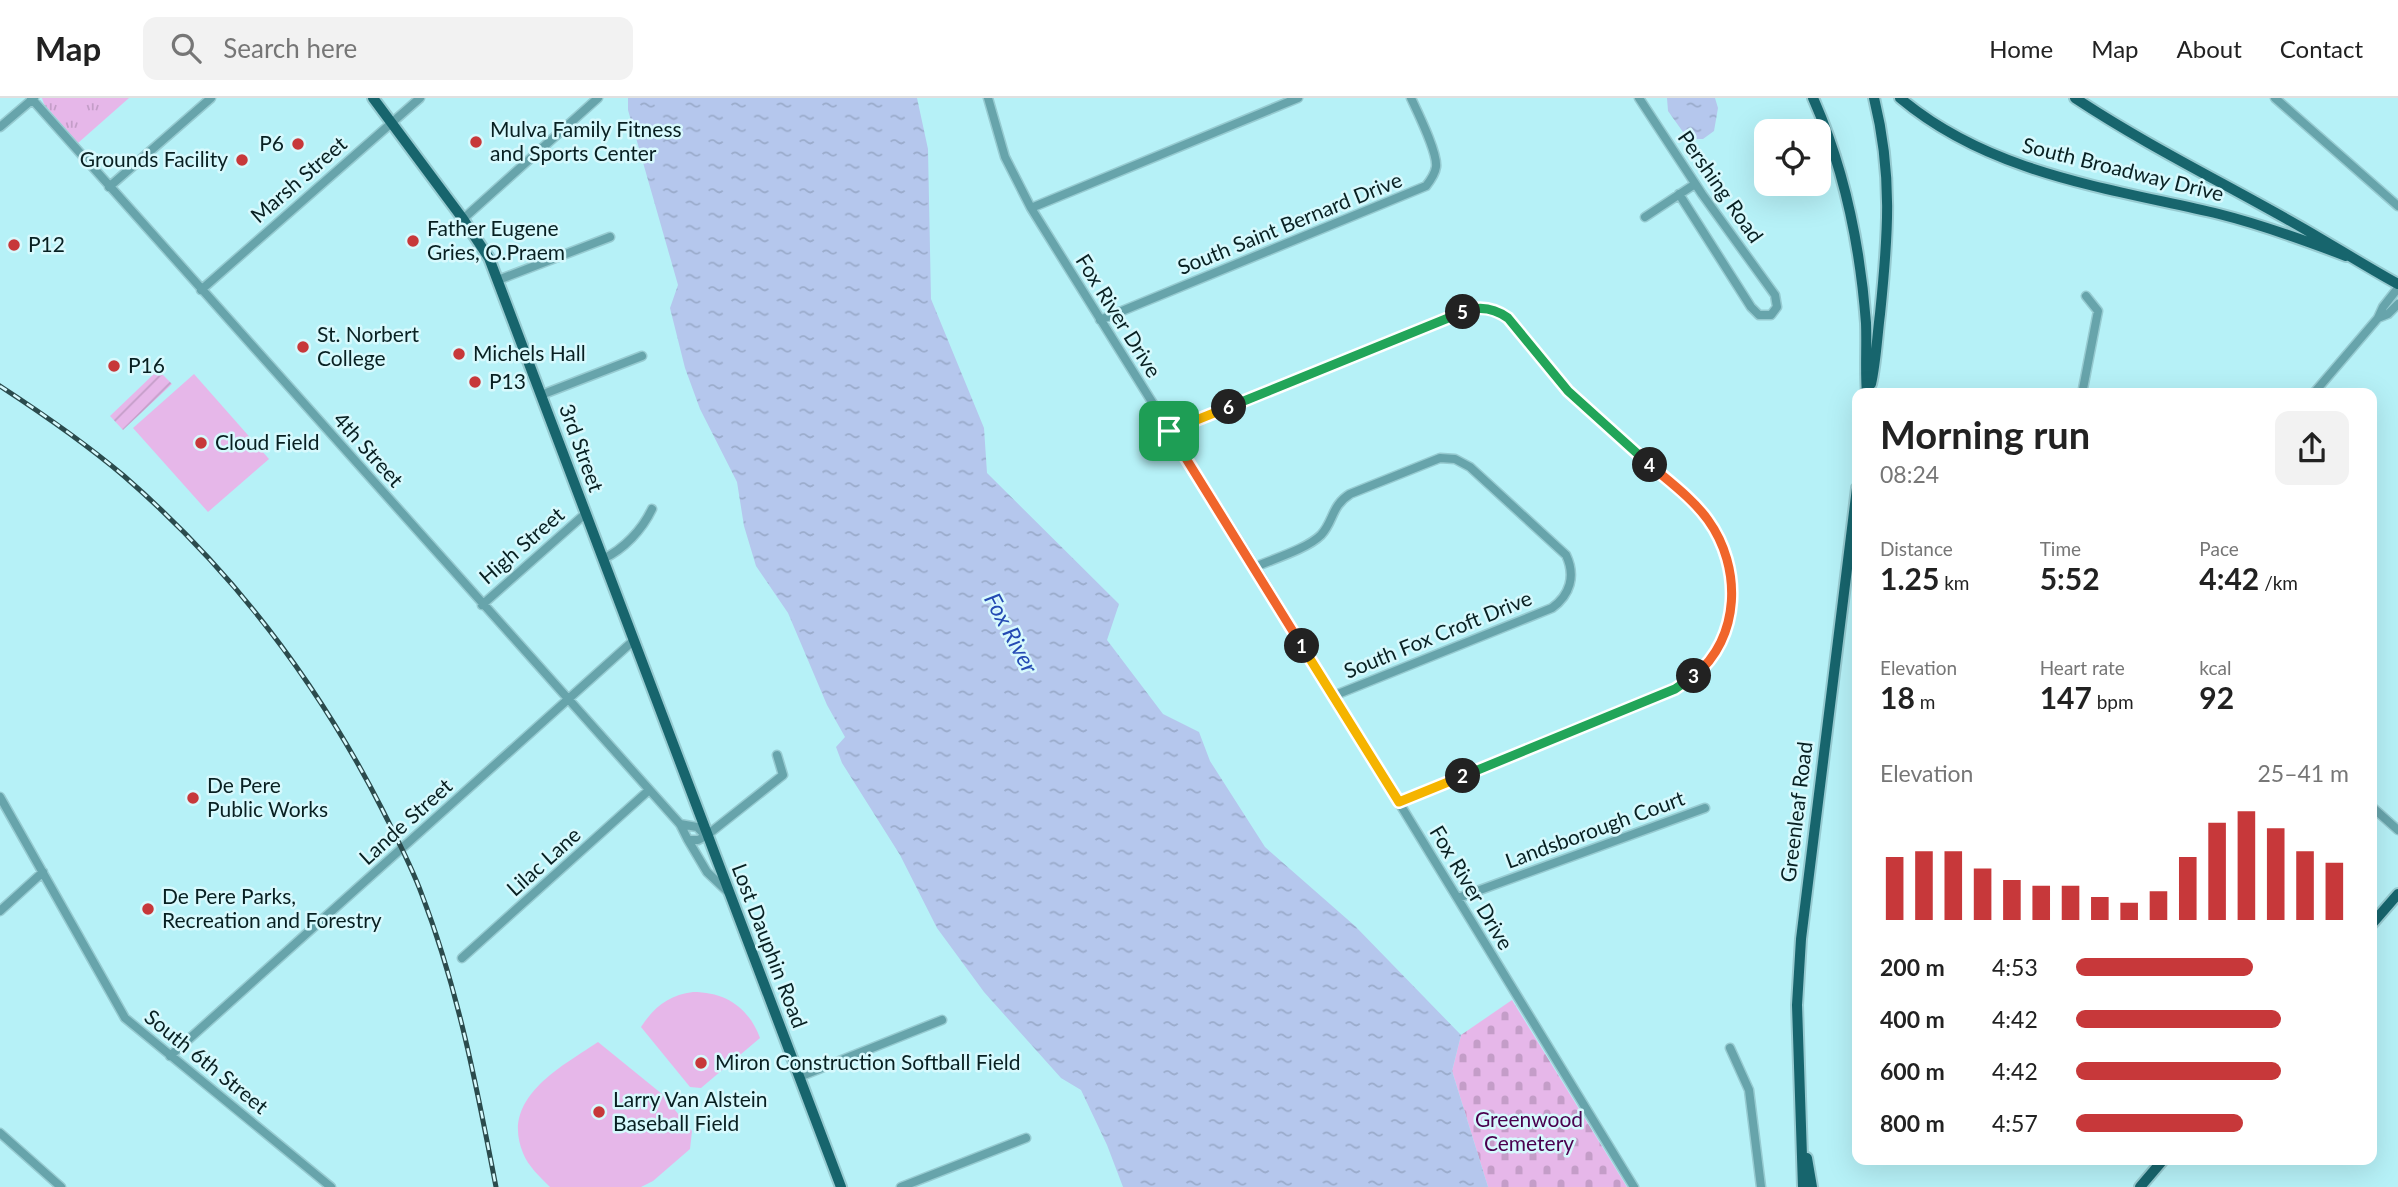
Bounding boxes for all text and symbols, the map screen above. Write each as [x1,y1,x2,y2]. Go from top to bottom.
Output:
search box [143,17,633,80]
text: Map [35,28,101,68]
icon: search [167,29,205,67]
text: Search here [223,32,357,64]
text: Home [1989,34,2053,63]
text: Map [2091,34,2139,63]
text: About [2177,34,2242,63]
text: Contact [2280,34,2363,63]
place label: Mulva Family Fitness and Sports Center [490,116,682,165]
map controls [1754,119,1831,196]
button: locate [1754,119,1831,196]
street label: Pershing Road [1673,125,1769,247]
street label: Marsh Street [245,130,351,227]
place label: P6 [259,130,284,155]
street label: South Broadway Drive [2020,131,2227,206]
marker: Mulva Family Fitness and Sports Center [468,134,484,150]
marker: P6 [290,136,306,152]
place label: Grounds Facility [80,146,228,171]
marker: Grounds Facility [234,152,250,168]
street label: South Saint Bernard Drive [1174,166,1405,279]
place label: Father Eugene Gries, O.Praem [427,215,565,264]
place label: P12 [28,231,65,256]
marker: Father Eugene Gries, O.Praem [405,233,421,249]
marker: P12 [6,237,22,253]
street label: Fox River Drive [1071,249,1167,381]
pin: 5 [1446,294,1480,330]
text: 5 [1457,300,1468,323]
place label: St. Norbert College [317,321,420,370]
marker: St. Norbert College [295,339,311,355]
place label: Michels Hall [473,340,586,365]
marker: Michels Hall [451,346,467,362]
place label: P16 [128,352,165,377]
marker: P16 [106,358,122,374]
place label: P13 [489,368,526,393]
marker: P13 [467,374,483,390]
pin: 6 [1212,390,1246,424]
text: 6 [1223,395,1234,418]
street label: 3rd Street [555,400,610,495]
pin [1139,401,1199,461]
street label: 4th Street [329,406,410,492]
text: Morning run [1880,411,2090,457]
button: share [2275,411,2349,485]
icon: arrive [1150,412,1188,450]
place label: Cloud Field [215,429,319,454]
marker: Cloud Field [193,435,209,451]
pin: 4 [1632,448,1668,482]
text: 4 [1644,453,1655,476]
text: 08:24 [1880,460,1939,488]
street label: High Street [473,501,569,588]
text: Distance [1880,537,1953,560]
text: Time [2040,537,2081,560]
text: Pace [2199,537,2239,560]
text: 1.25 [1880,560,1939,596]
text: 5:52 [2040,560,2100,596]
text: 4:42 [2199,560,2259,596]
text: km [1939,571,1969,594]
text: /km [2259,571,2298,594]
street label: South Fox Croft Drive [1340,584,1535,683]
water label: Fox River [979,588,1045,678]
pin: 1 [1284,628,1320,664]
text: 1 [1296,634,1307,657]
text: Elevation [1880,656,1957,679]
text: Heart rate [2040,656,2125,679]
text: kcal [2199,656,2231,679]
pin: 3 [1676,658,1712,694]
text: 3 [1688,664,1699,687]
text: 18 [1880,679,1915,715]
text: 147 [2040,679,2092,715]
text: 92 [2199,679,2234,715]
text: m [1915,690,1935,713]
text: bpm [2092,690,2134,713]
street label: Greenleaf Road [1774,740,1817,884]
pin: 2 [1446,758,1480,794]
text: Elevation [1880,759,1973,787]
text: 25–41 m [2257,759,2349,787]
text: 2 [1457,764,1468,787]
place label: De Pere Public Works [207,772,328,821]
street label: Lande Street [353,772,457,869]
street label: Landsborough Court [1501,784,1688,873]
marker: De Pere Public Works [185,790,201,806]
street label: Lilac Lane [501,821,585,901]
street label: Fox River Drive [1425,821,1519,954]
street label: Lost Dauphin Road [728,860,813,1031]
place label: De Pere Parks, Recreation and Forestry [162,883,382,932]
marker: De Pere Parks, Recreation and Forestry [140,901,156,917]
text: 200 m [1880,953,1945,981]
text: 4:53 [1992,953,2038,981]
street label: South 6th Street [140,1003,274,1119]
text: 400 m [1880,1005,1945,1033]
text: 4:42 [1992,1005,2038,1033]
place label: Miron Construction Softball Field [715,1049,1021,1074]
marker: Miron Construction Softball Field [693,1055,709,1071]
text: 600 m [1880,1057,1945,1085]
text: 4:42 [1992,1057,2038,1085]
place label: Larry Van Alstein Baseball Field [613,1086,768,1135]
marker: Larry Van Alstein Baseball Field [591,1104,607,1120]
park label: Greenwood Cemetery [1475,1106,1583,1155]
text: 800 m [1880,1109,1945,1137]
text: 4:57 [1992,1109,2038,1137]

